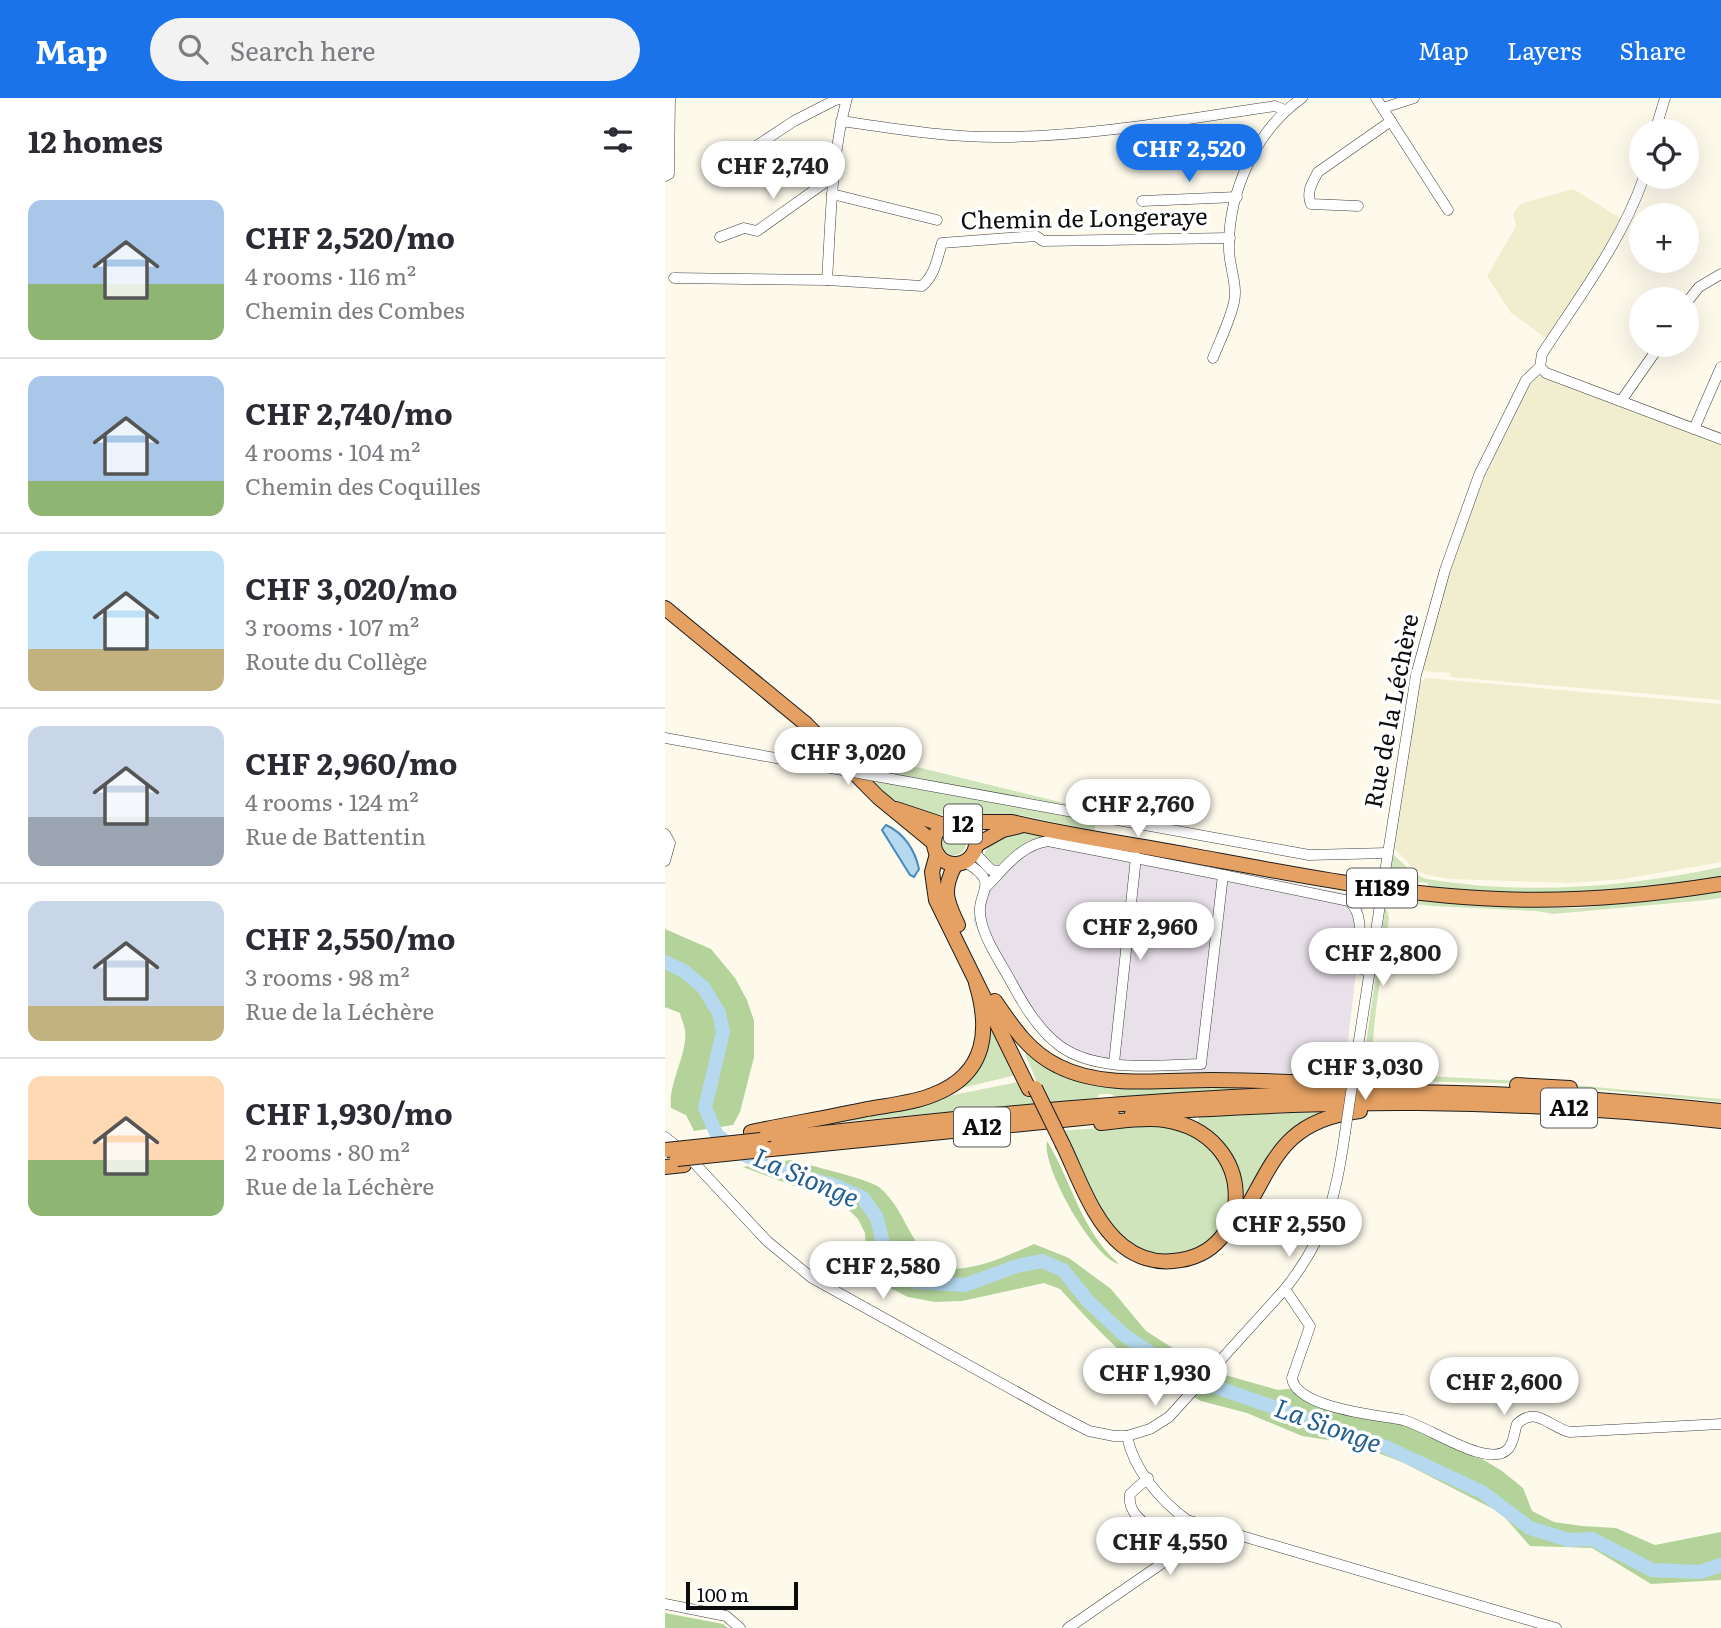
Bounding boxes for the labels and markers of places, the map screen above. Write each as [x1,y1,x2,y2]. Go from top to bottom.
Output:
pin: CHF 2,520 [1109,125,1269,184]
pin: CHF 2,740 [693,141,853,201]
pin: CHF 3,020 [768,728,928,787]
pin: CHF 2,760 [1058,780,1218,839]
pin: CHF 2,960 [1060,902,1220,962]
pin: CHF 2,800 [1303,928,1463,988]
pin: CHF 3,030 [1285,1042,1445,1102]
pin: CHF 2,550 [1209,1200,1369,1259]
pin: CHF 2,580 [803,1242,963,1301]
pin: CHF 1,930 [1075,1348,1235,1408]
pin: CHF 2,600 [1424,1358,1584,1417]
pin: CHF 4,550 [1090,1518,1250,1577]

